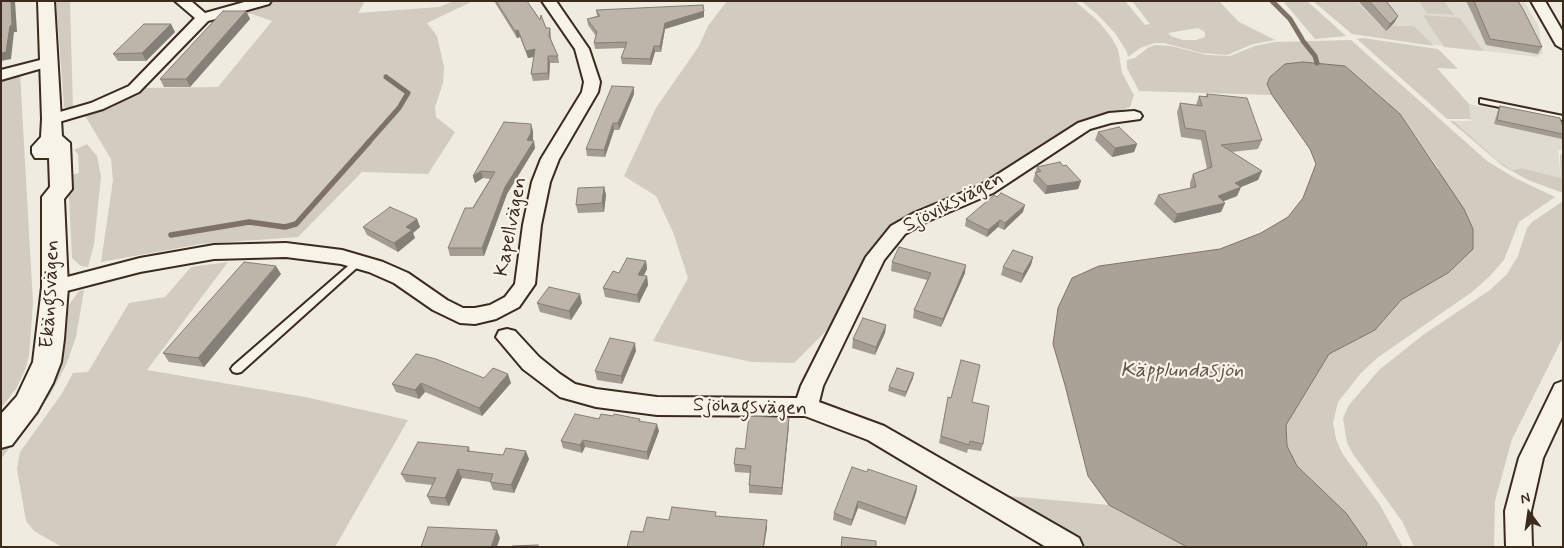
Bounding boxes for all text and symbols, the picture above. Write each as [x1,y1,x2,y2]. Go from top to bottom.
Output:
street label: Sjöviksvägen [900,167,1008,239]
street label: Kapellvägen [491,175,533,279]
street label: Ekängsvägen [36,239,66,349]
water label: Käpplundasjön [1120,359,1244,385]
street label: Sjöhagsvägen [693,394,807,422]
north arrow [1504,488,1554,538]
text: N [1519,489,1532,508]

